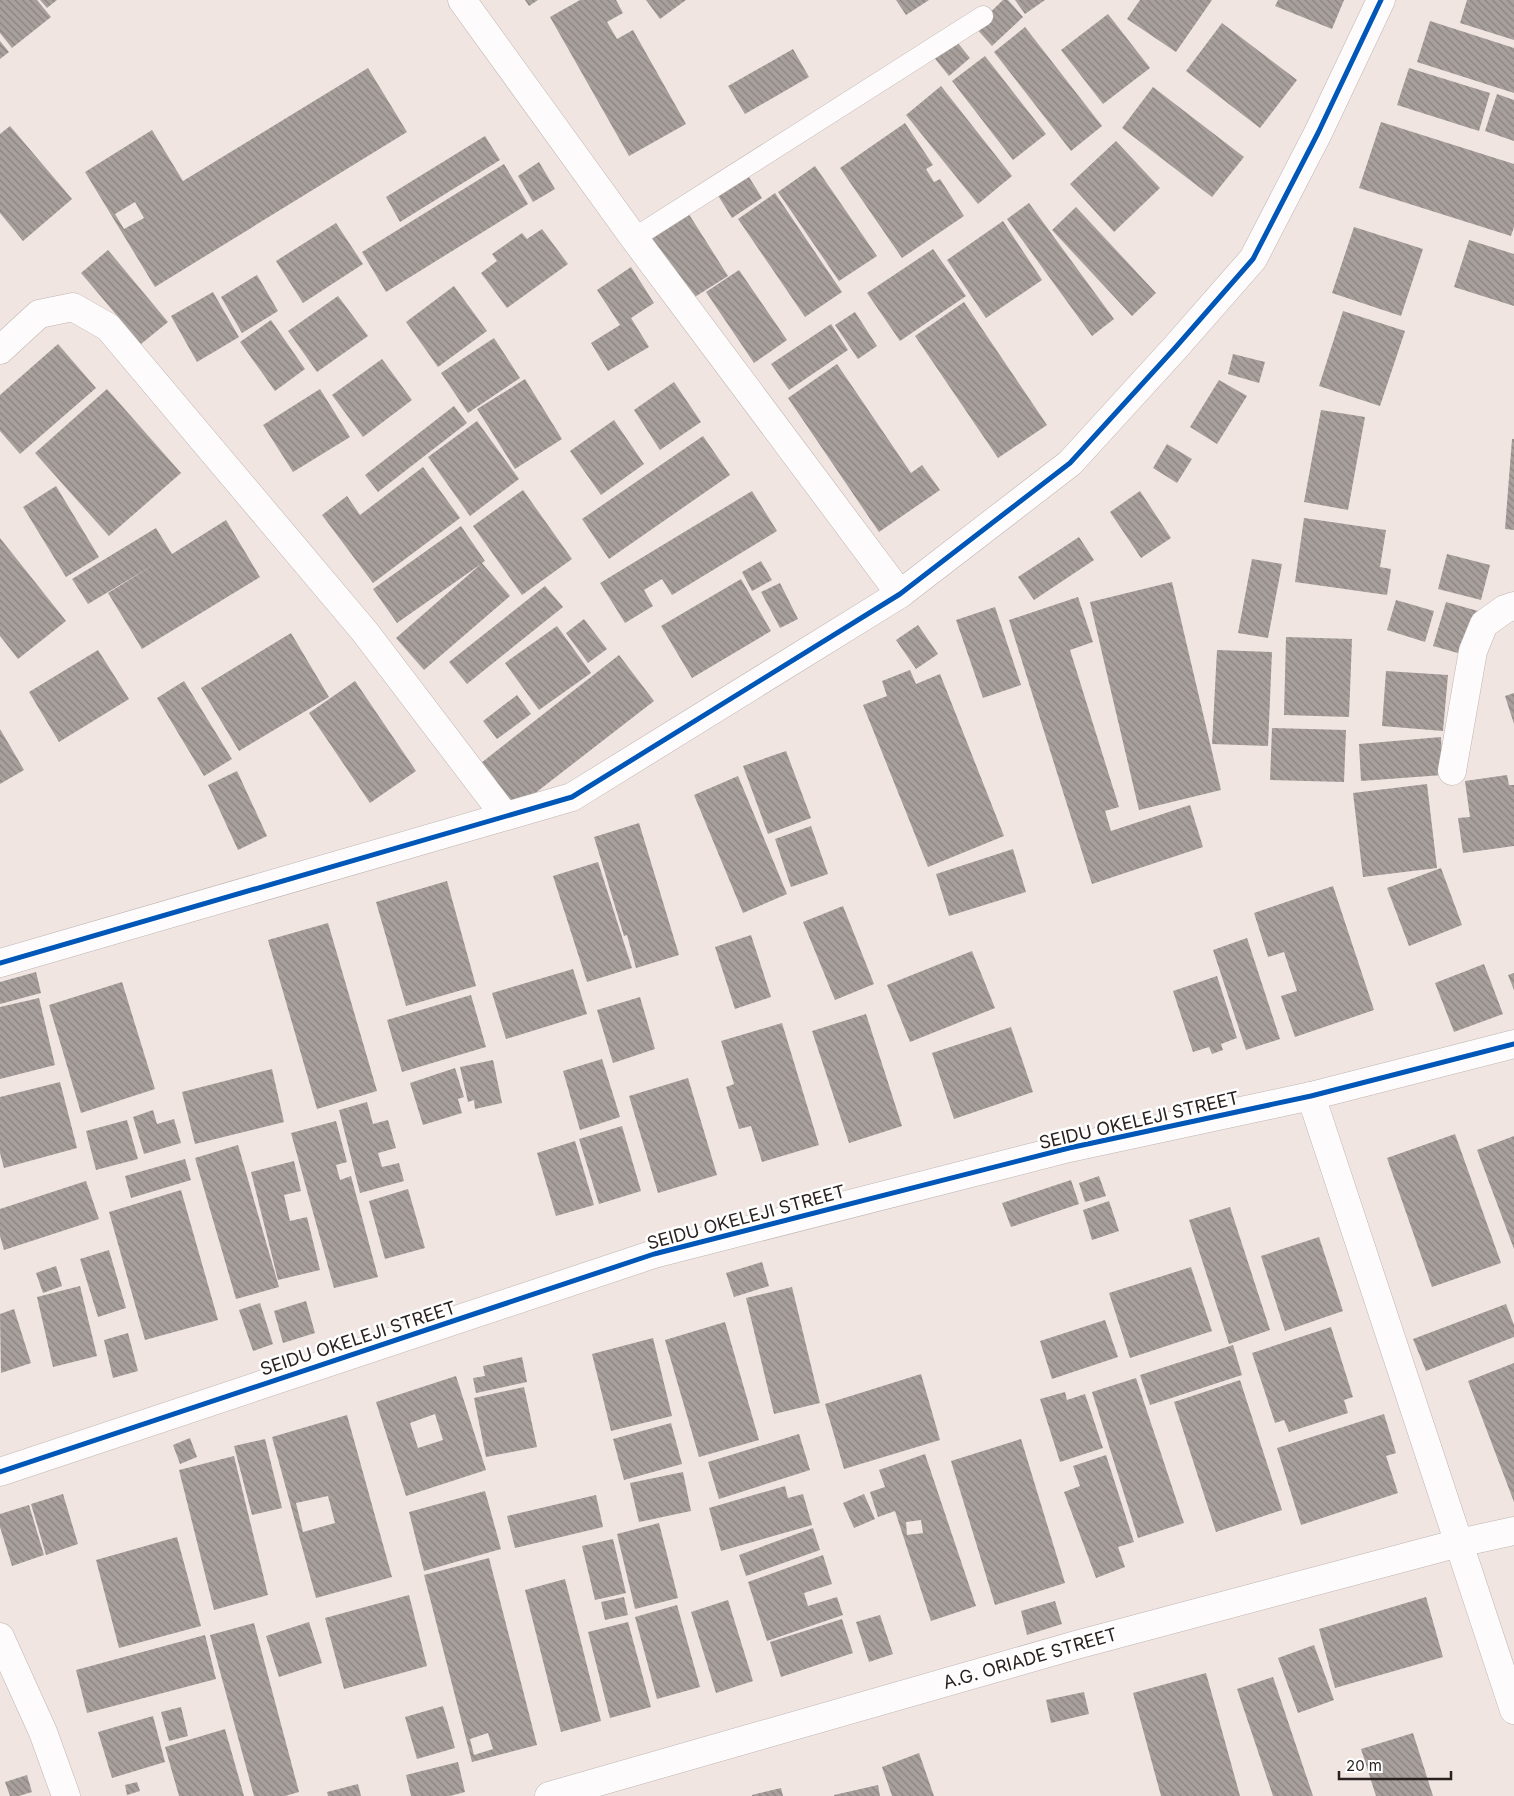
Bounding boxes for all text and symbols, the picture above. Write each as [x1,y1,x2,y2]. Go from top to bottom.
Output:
street label: SEIDU OKELEJI STREET [1037,1087,1241,1153]
street label: SEIDU OKELEJI STREET [645,1180,847,1254]
street label: SEIDU OKELEJI STREET [258,1296,458,1380]
street label: A.G. ORIADE STREET [941,1623,1119,1693]
scale bar [1339,1748,1452,1780]
text: 20 m [1346,1756,1382,1775]

